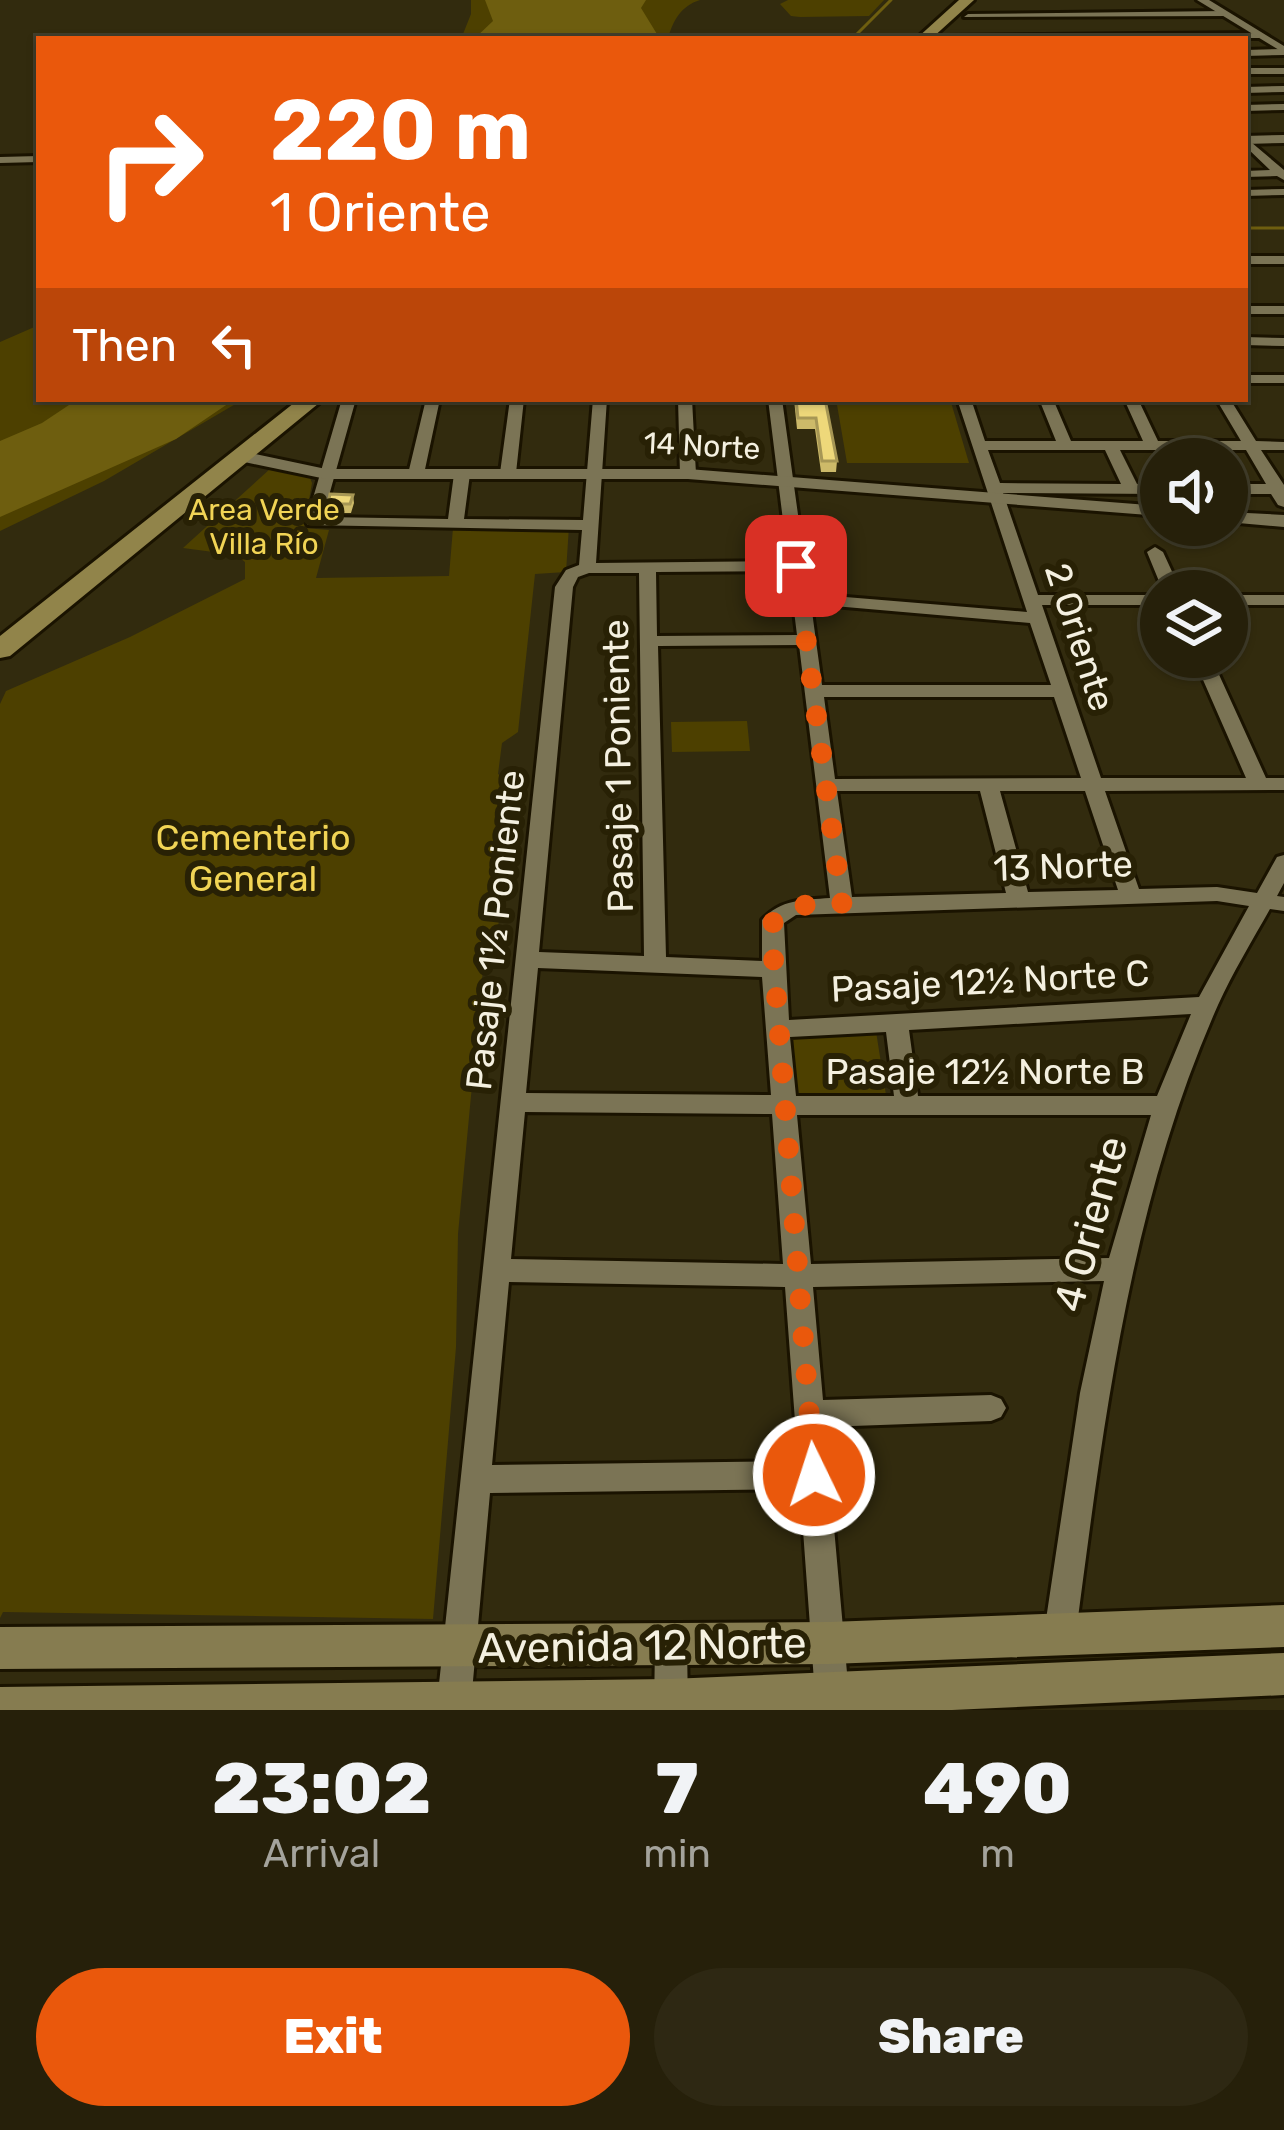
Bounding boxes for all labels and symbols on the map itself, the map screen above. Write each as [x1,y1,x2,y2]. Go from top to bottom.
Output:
street label: 14 Norte [643,425,761,467]
park label: Area Verde Villa Río [188,492,340,562]
pin [745,515,847,617]
street label: 2 Oriente [1036,558,1124,716]
street label: Pasaje 1 Poniente [594,619,642,913]
street label: Pasaje 1½ Poniente [457,768,533,1092]
park label: Cementerio General [155,816,351,900]
street label: 13 Norte [993,842,1133,890]
street label: Pasaje 12½ Norte C [830,951,1150,1011]
street label: Pasaje 12½ Norte B [825,1050,1145,1093]
street label: 4 Oriente [1044,1131,1138,1317]
position arrow [751,1412,877,1538]
street label: Avenida 12 Norte [477,1618,807,1674]

